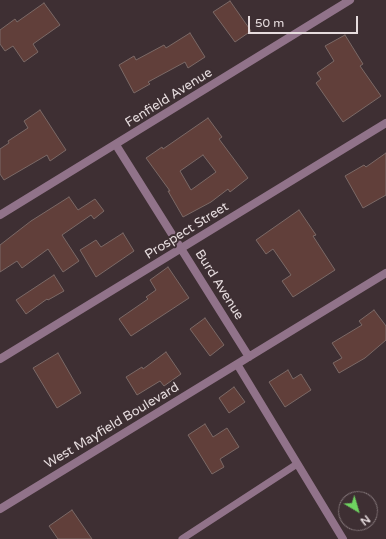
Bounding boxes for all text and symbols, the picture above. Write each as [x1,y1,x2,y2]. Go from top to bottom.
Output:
scale bar [250,8,360,34]
text: 50 m [255,16,284,30]
street label: Fenfield Avenue [123,65,215,131]
street label: Prospect Street [142,199,232,263]
street label: Burd Avenue [191,247,247,323]
street label: West Mayfield Boulevard [42,380,182,472]
north arrow [338,491,378,531]
text: N [358,512,373,528]

